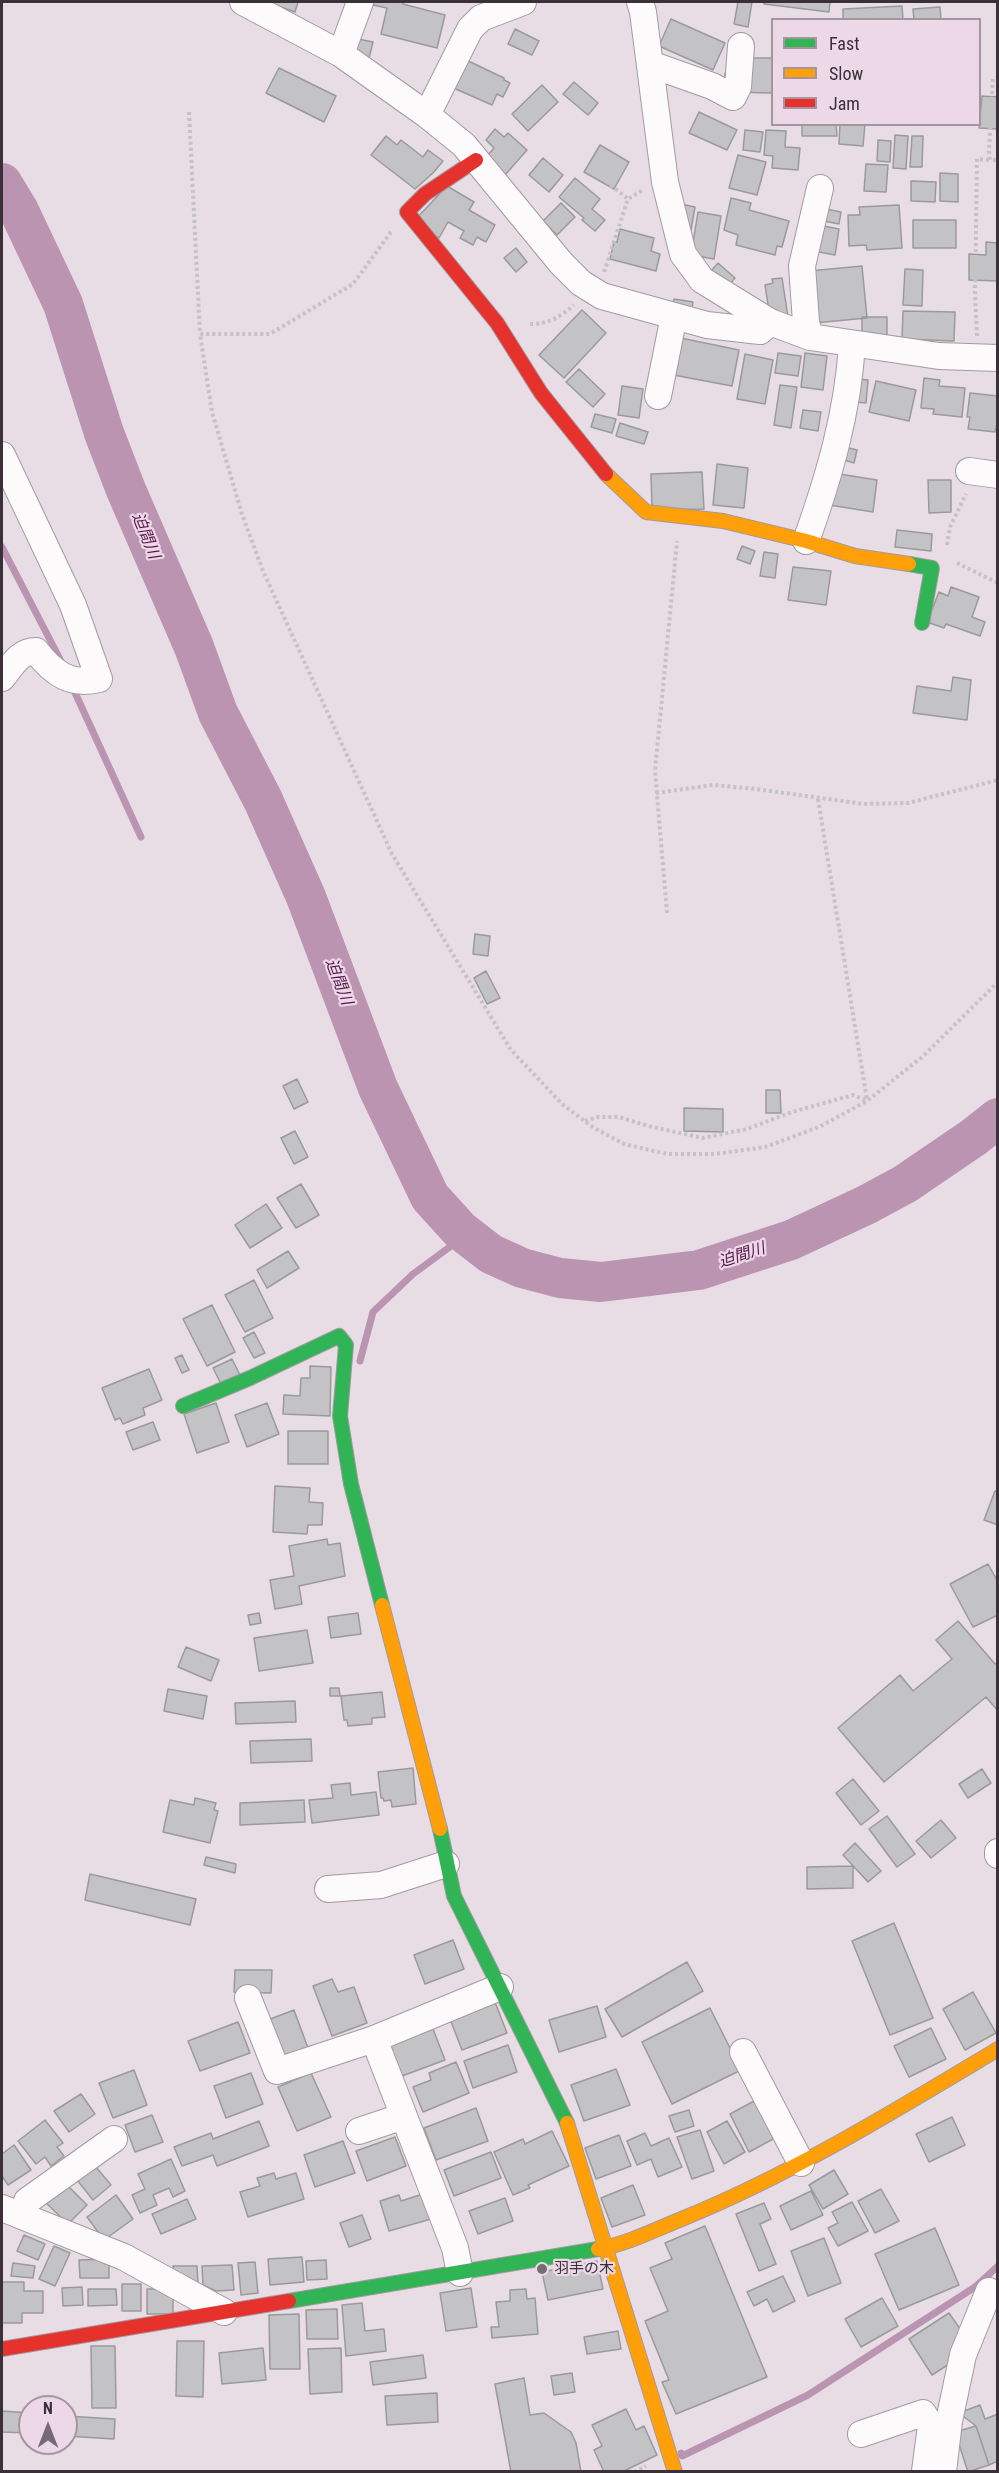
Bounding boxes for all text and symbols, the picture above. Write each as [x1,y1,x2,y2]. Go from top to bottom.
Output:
legend [771,18,981,126]
text: Fast [829,33,860,54]
text: Slow [829,63,863,84]
text: Jam [829,93,860,114]
water label: 迫間川 [127,510,163,562]
water label: 迫間川 [320,956,356,1008]
water label: 迫間川 [716,1239,768,1273]
place label: 羽手の木 [554,2260,614,2278]
marker: 羽手の木 [535,2262,549,2276]
north arrow [18,2395,78,2455]
text: N [43,2399,53,2418]

